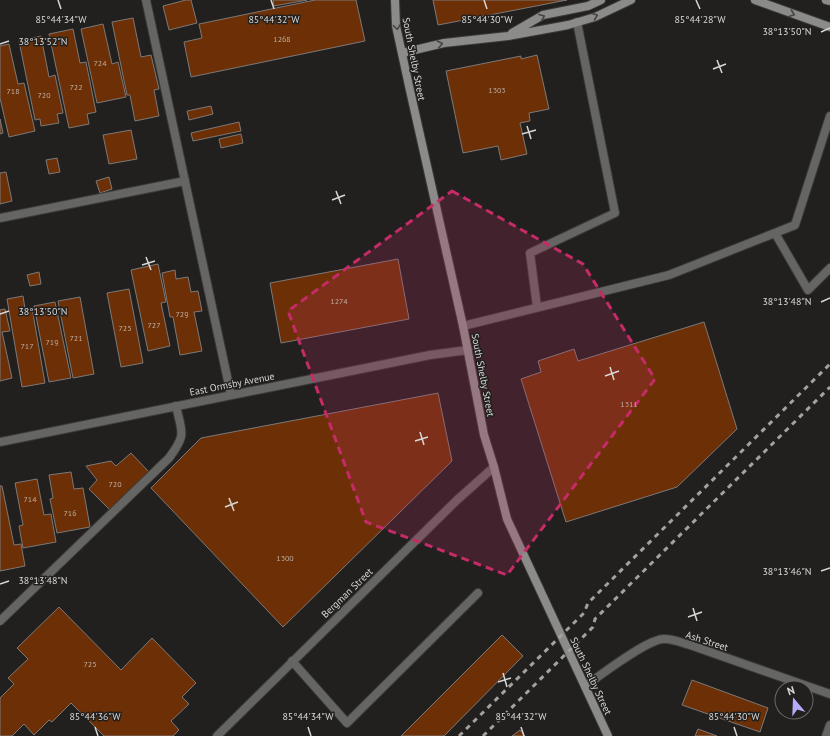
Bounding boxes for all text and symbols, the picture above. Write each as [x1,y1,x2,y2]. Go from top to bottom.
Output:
one-way arrow [788,9,795,17]
text: 85°44'34"W [35,13,87,26]
text: 85°44'32"W [248,13,300,26]
text: 85°44'30"W [461,13,513,26]
one-way arrow [538,13,545,21]
one-way arrow [592,13,599,21]
text: 85°44'28"W [674,13,726,26]
street label: South Shelby Street [400,16,429,102]
one-way arrow [392,23,401,30]
text: 38°13'50"N [762,25,812,38]
house number: 1268 [273,34,291,44]
text: 38°13'52"N [18,35,68,48]
one-way arrow [437,41,443,49]
house number: 724 [93,58,107,68]
house number: 722 [69,82,83,92]
house number: 1303 [488,85,506,95]
house number: 718 [6,86,20,96]
house number: 720 [37,90,51,100]
text: 38°13'48"N [762,295,812,308]
house number: 1274 [330,296,348,306]
text: 38°13'50"N [18,305,68,318]
house number: 729 [175,309,189,319]
house number: 727 [147,320,161,330]
house number: 725 [118,323,132,333]
street label: South Shelby Street [469,332,498,418]
house number: 721 [69,333,83,343]
house number: 719 [45,337,59,347]
house number: 717 [20,341,34,351]
street label: East Ormsby Avenue [188,369,276,399]
house number: 1311 [620,399,638,409]
house number: 720 [108,479,122,489]
house number: 714 [23,494,37,504]
house number: 716 [63,508,77,518]
house number: 1300 [276,553,294,563]
street label: Bergman Street [319,565,376,621]
text: 38°13'46"N [762,565,812,578]
text: 38°13'48"N [18,574,68,587]
street label: Ash Street [684,628,730,654]
street label: South Shelby Street [567,635,615,717]
house number: 725 [83,659,97,669]
north arrow [774,680,814,720]
text: N [785,683,796,698]
text: 85°44'36"W [69,710,121,723]
text: 85°44'34"W [282,710,334,723]
text: 85°44'32"W [495,710,547,723]
text: 85°44'30"W [708,710,760,723]

